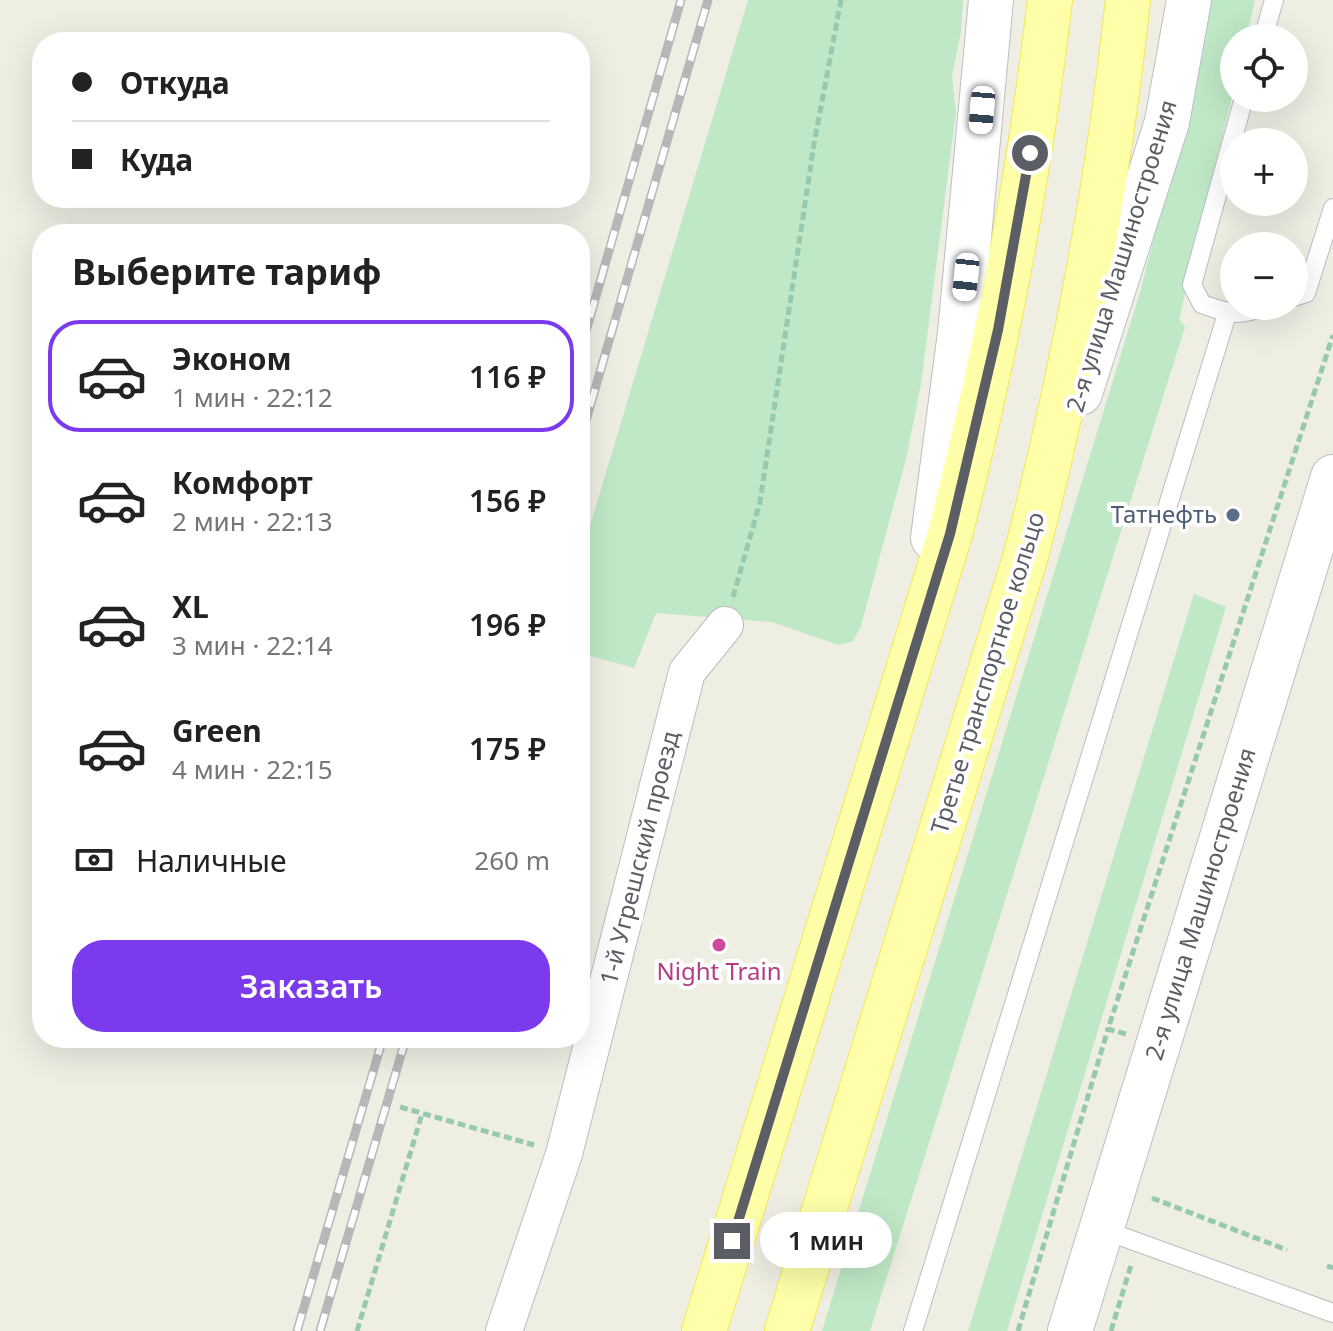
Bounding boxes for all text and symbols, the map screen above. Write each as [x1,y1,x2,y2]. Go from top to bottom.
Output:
map controls [1220,24,1308,320]
button: locate [1220,24,1308,112]
text: Откуда [120,62,230,103]
car [968,85,996,135]
street label: 2-я улица Машиностроения [1057,95,1184,416]
button: + [1220,128,1308,216]
route start [1012,135,1048,171]
text: Куда [120,139,193,180]
button: − [1220,232,1308,320]
text: Выберите тариф [72,247,381,296]
car [952,252,980,302]
text: Эконом [172,338,292,379]
icon: car [76,340,148,412]
text: 116 ₽ [469,356,546,397]
text: 1 мин · 22:12 [172,379,333,415]
text: Комфорт [172,462,313,503]
icon: car [76,464,148,536]
text: 156 ₽ [469,480,546,521]
place label: Татнефть [1111,497,1217,530]
text: 2 мин · 22:13 [172,503,333,539]
marker: Татнефть [1224,506,1242,524]
street label: Третье транспортное кольцо [922,508,1051,838]
text: XL [172,586,209,627]
icon: car [76,588,148,660]
text: 196 ₽ [469,604,546,645]
text: 3 мин · 22:14 [172,627,333,663]
text: Green [172,710,262,751]
icon: car [76,712,148,784]
street label: 1-й Угрешский проезд [591,727,686,988]
text: 175 ₽ [469,728,546,769]
street label: 2-я улица Машиностроения [1136,743,1263,1064]
text: 4 мин · 22:15 [172,751,333,787]
icon: cash [72,838,116,882]
text: Наличные [136,840,287,881]
text: 260 m [474,842,550,878]
marker: Night Train [710,936,728,954]
button: Заказать [72,940,550,1032]
place label: Night Train [657,954,782,987]
callout: 1 мин [760,1213,892,1269]
text: 1 мин [788,1222,864,1258]
route end [714,1223,750,1259]

